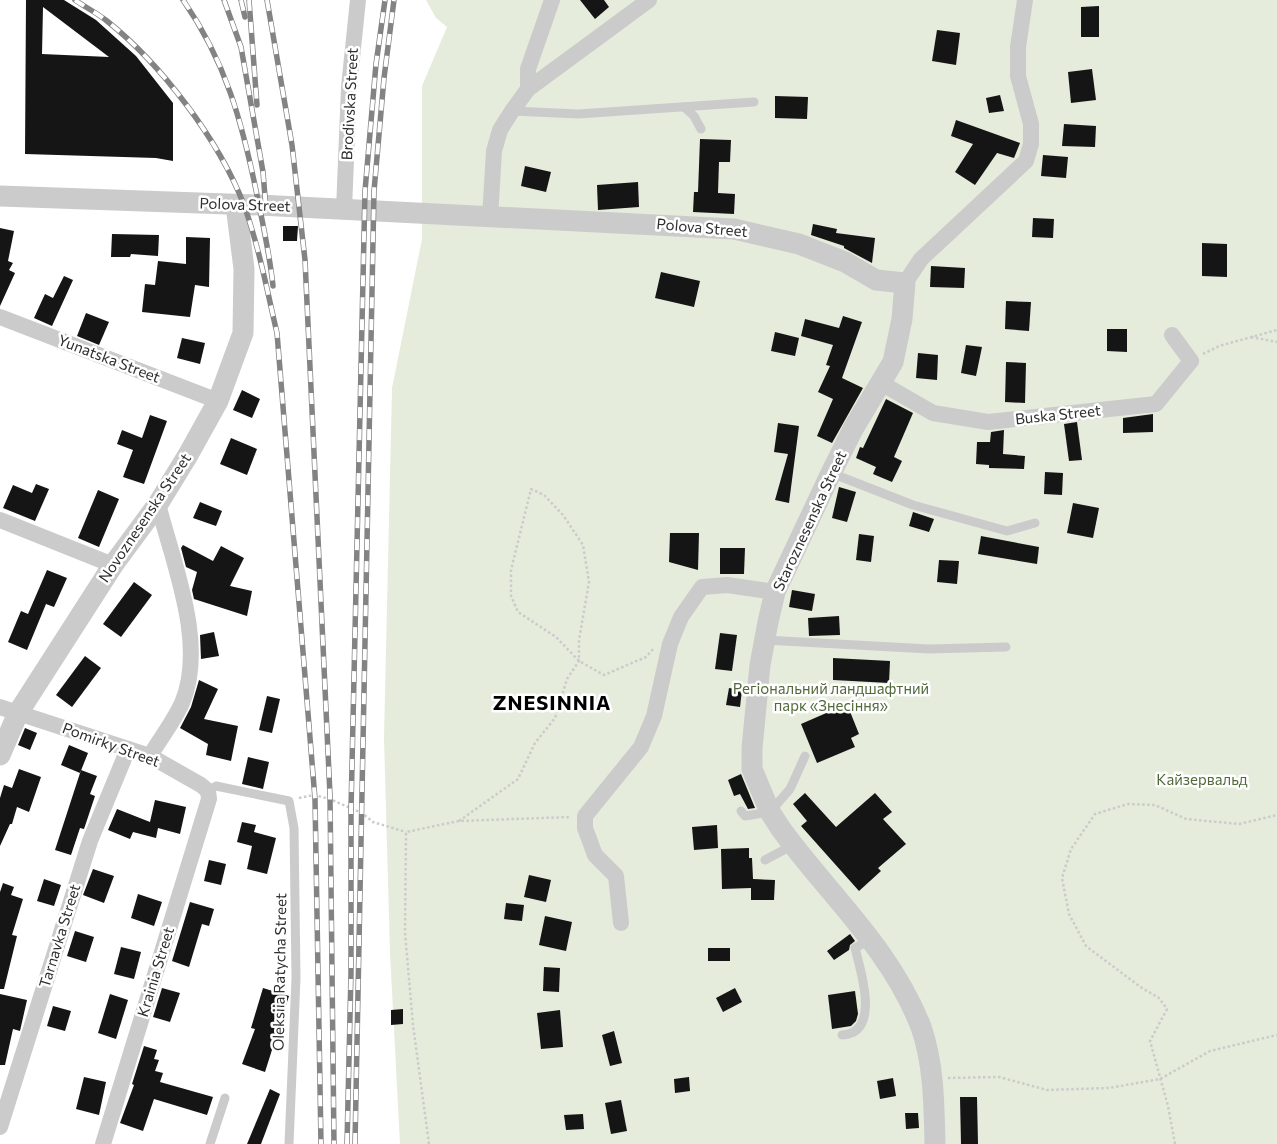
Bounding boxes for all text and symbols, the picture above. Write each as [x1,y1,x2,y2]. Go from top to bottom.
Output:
street label: Brodivska Street [337,47,361,161]
street label: Polova Street [199,193,291,215]
street label: Polova Street [656,214,748,240]
street label: Yunatska Street [56,330,163,386]
street label: Buska Street [1014,401,1102,427]
street label: Staroznesenska Street [769,448,850,594]
street label: Novoznesenska Street [94,450,194,585]
park label: Регіональний ландшафтний парк «Знесіння» [733,679,929,714]
district label: ZNESINNIA [493,690,611,714]
street label: Pomirky Street [60,718,162,770]
park label: Кайзервальд [1156,770,1248,788]
street label: Tarnavka Street [35,882,83,990]
street label: Oleksiia Ratycha Street [269,893,289,1051]
street label: Krainia Street [133,925,177,1019]

